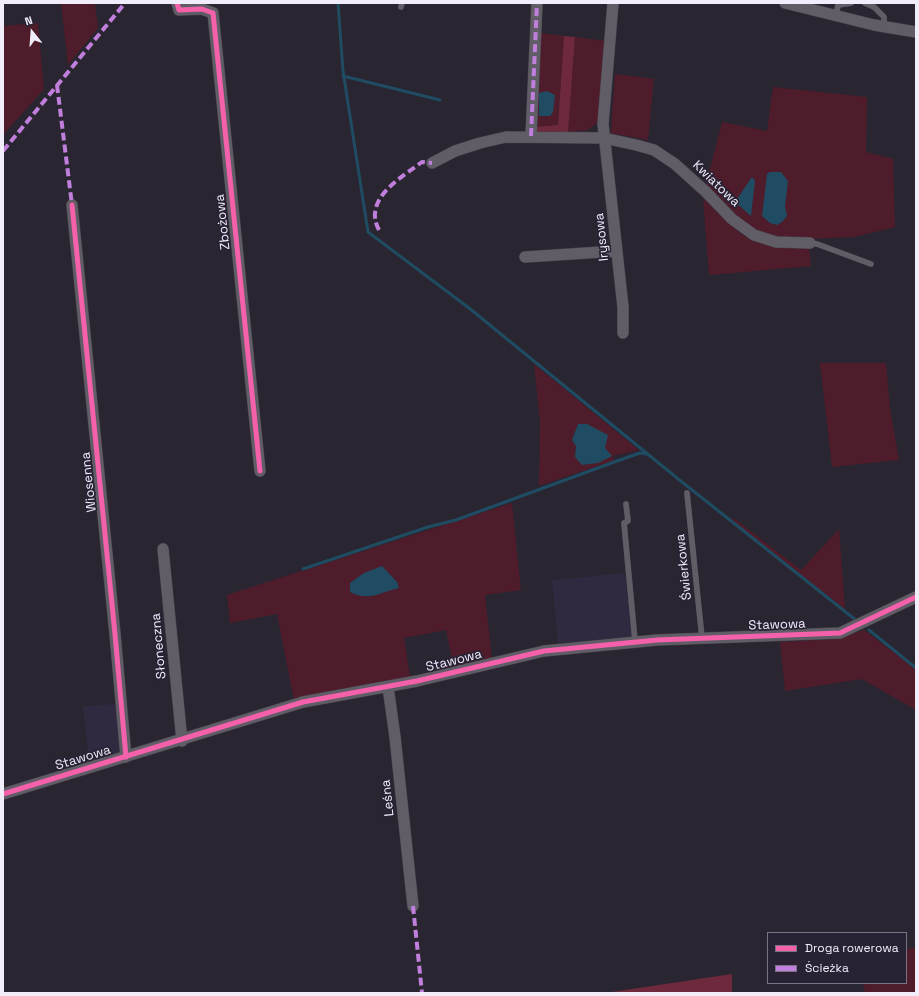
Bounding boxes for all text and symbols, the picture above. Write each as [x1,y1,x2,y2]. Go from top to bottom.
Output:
north arrow [12,12,52,52]
text: N [23,13,34,28]
street label: Kwiatowa [689,158,743,210]
street label: Zbożowa [212,193,234,251]
street label: Irysowa [592,212,612,262]
street label: Wiosenna [78,451,100,513]
street label: Świerkowa [673,533,695,601]
street label: Słoneczna [148,612,170,680]
street label: Stawowa [748,616,806,634]
street label: Stawowa [424,647,484,675]
street label: Stawowa [53,742,113,774]
street label: Leśna [378,779,398,817]
legend [767,932,907,984]
text: Droga rowerowa [805,940,899,956]
text: Ścieżka [805,960,849,976]

